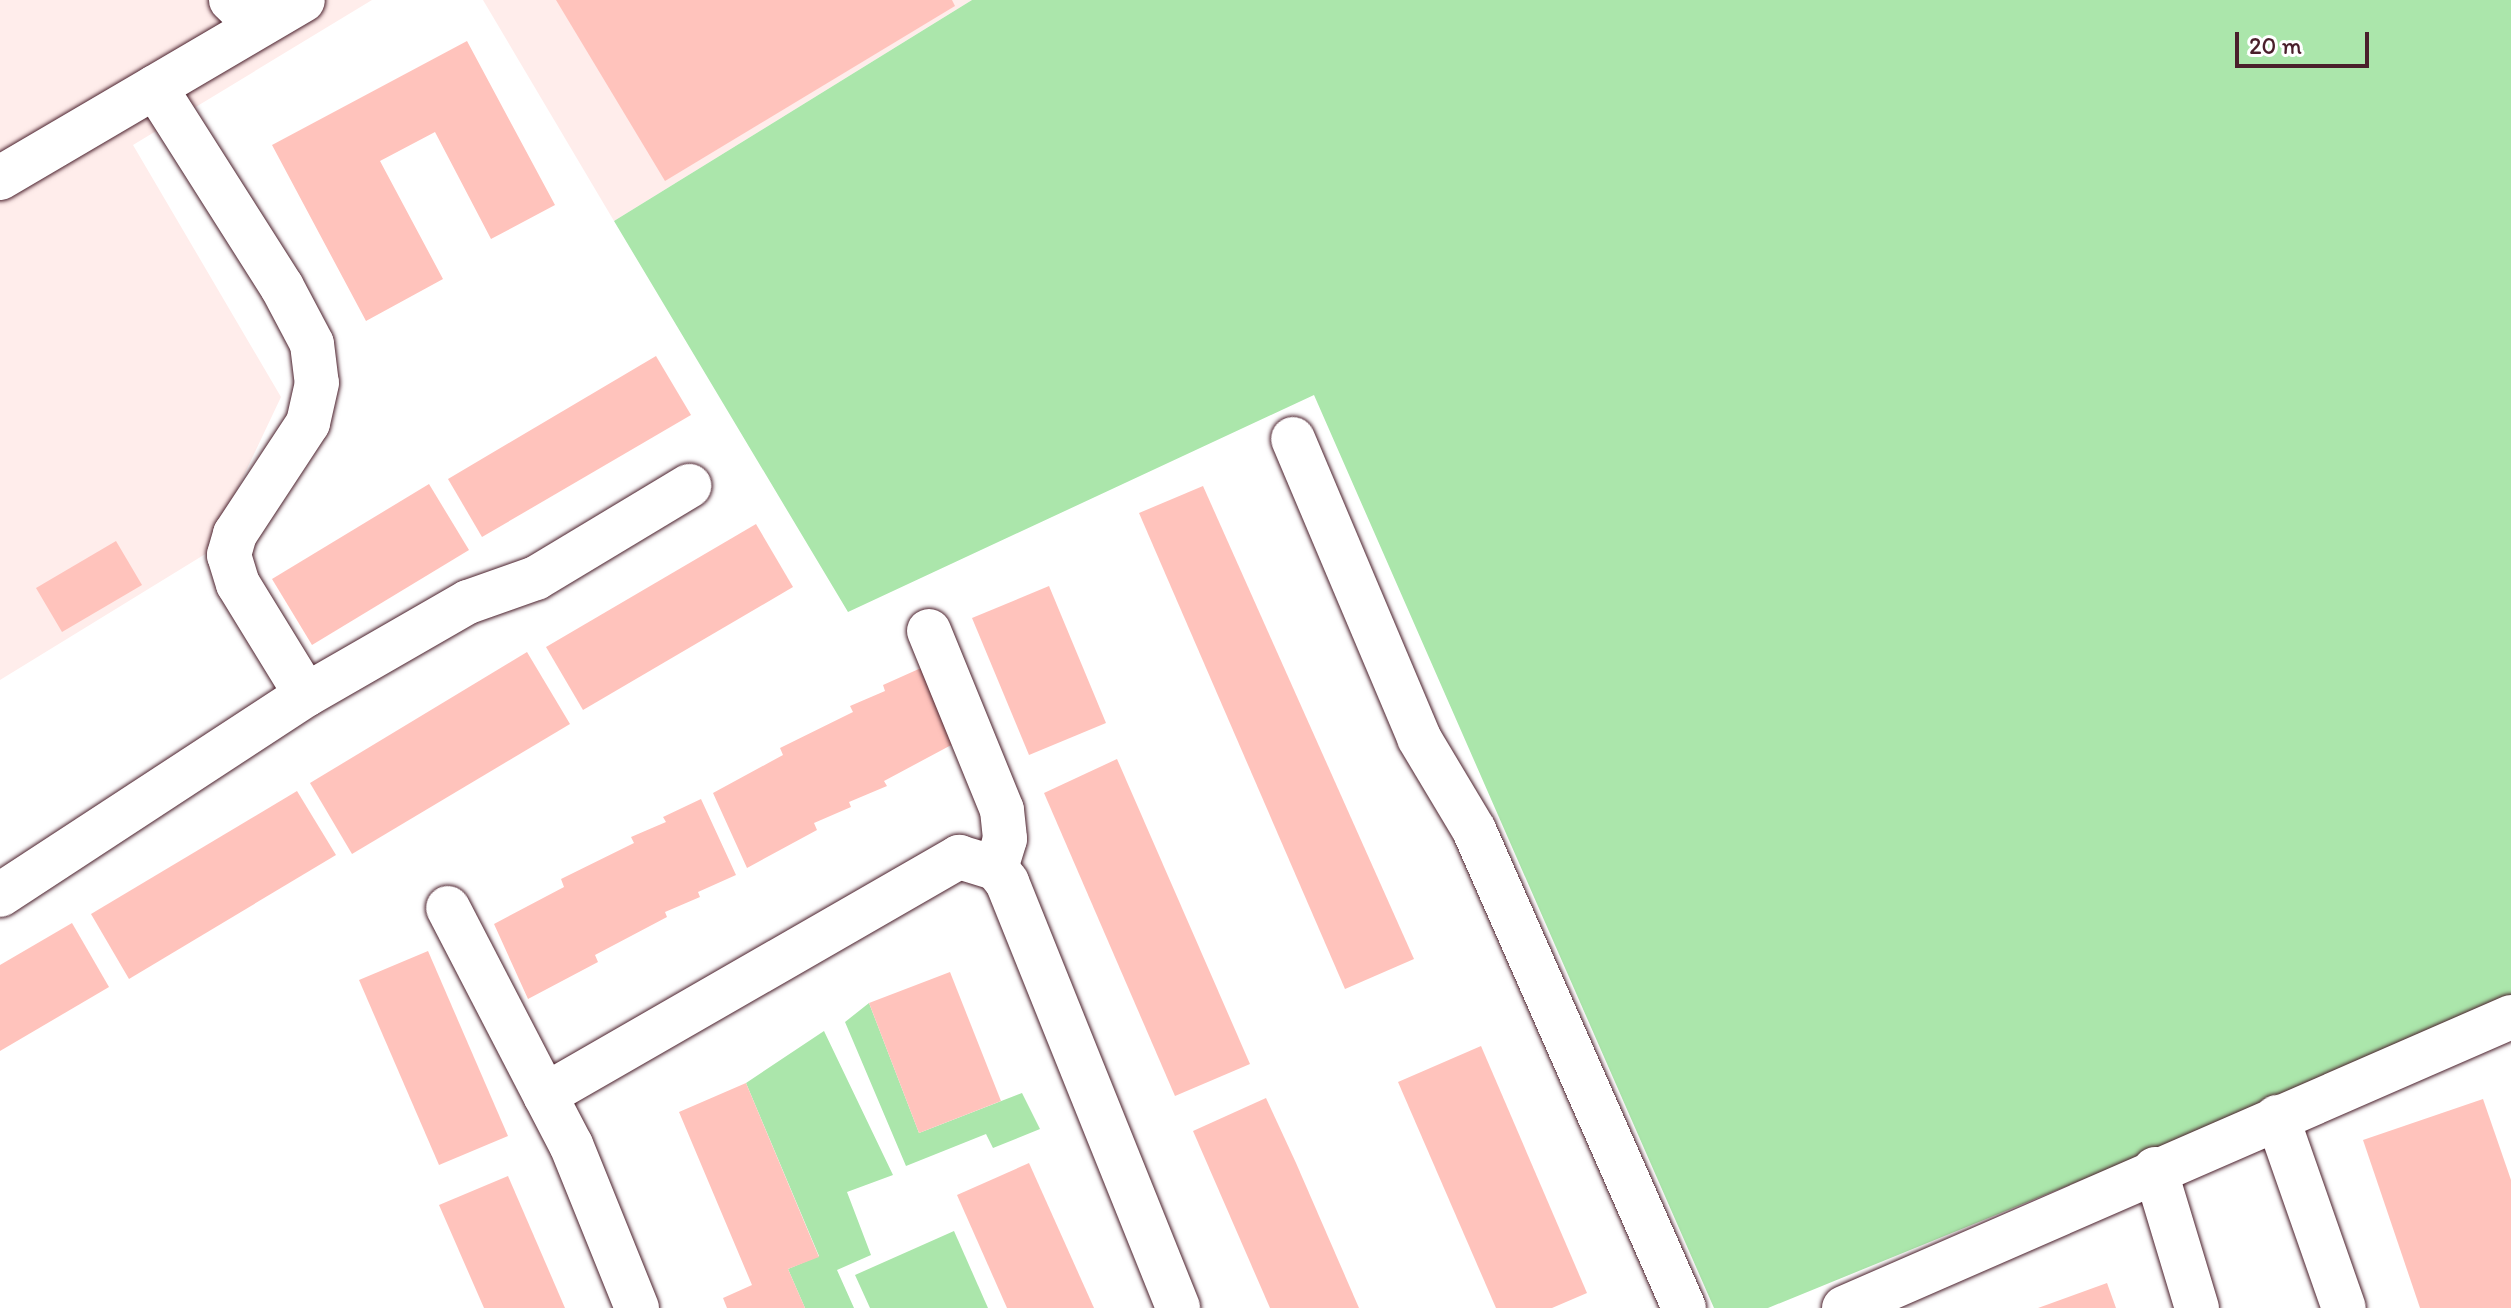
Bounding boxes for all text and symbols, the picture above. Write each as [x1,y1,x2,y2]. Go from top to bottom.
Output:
scale bar [2239,16,2373,66]
text: 20 m [2249,31,2302,60]

